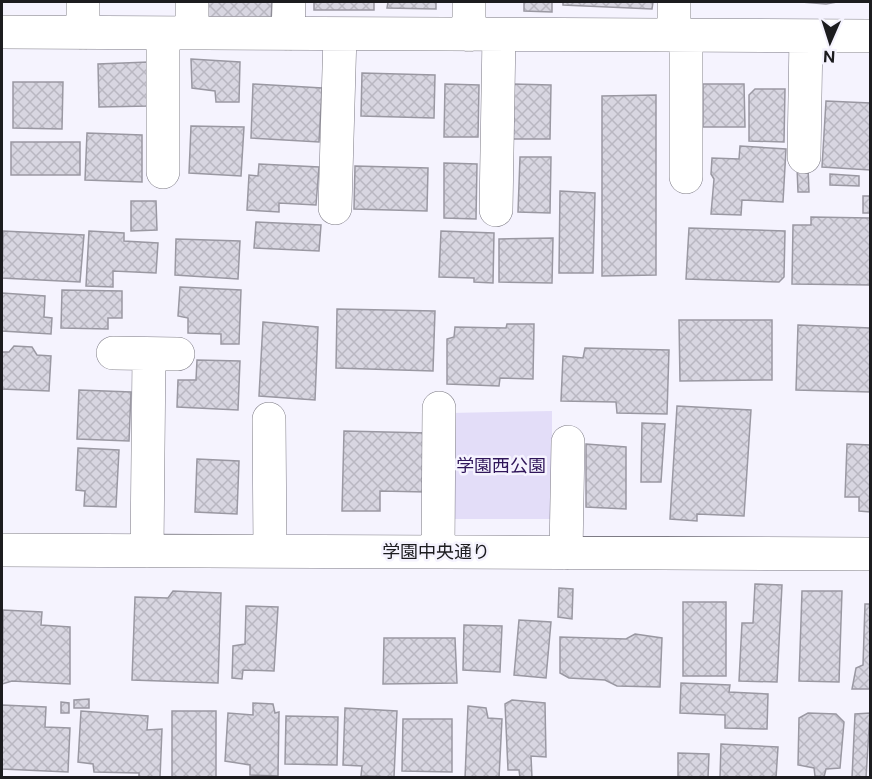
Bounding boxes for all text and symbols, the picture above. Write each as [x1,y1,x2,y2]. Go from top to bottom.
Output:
north arrow [800,12,860,72]
text: N [822,47,836,66]
park label: 学園西公園 [456,455,546,476]
street label: 学園中央通り [382,541,490,562]

